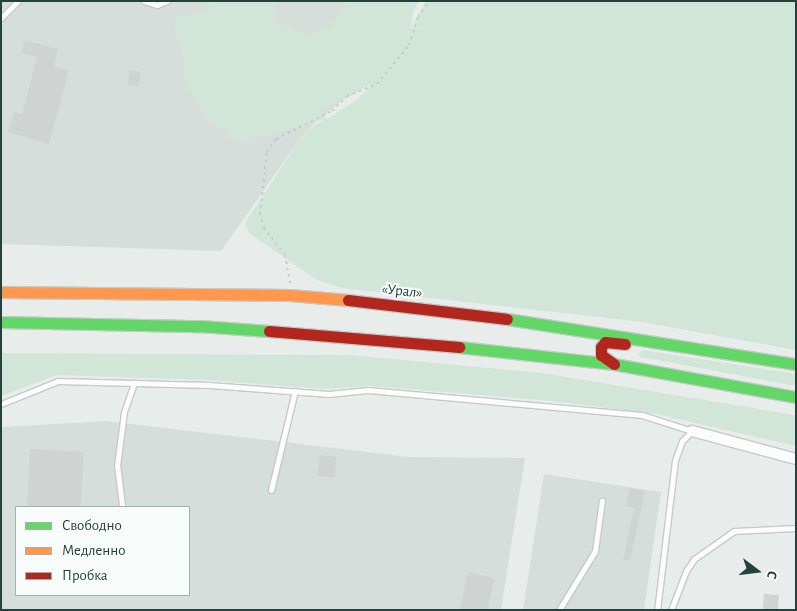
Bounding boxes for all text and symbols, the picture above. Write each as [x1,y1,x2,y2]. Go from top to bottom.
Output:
street label: «Урал» [381,280,423,302]
legend [15,506,190,596]
text: Свободно [62,518,122,533]
text: Медленно [62,543,126,558]
north arrow [732,546,782,596]
text: Пробка [62,568,108,583]
text: С [764,569,779,580]

